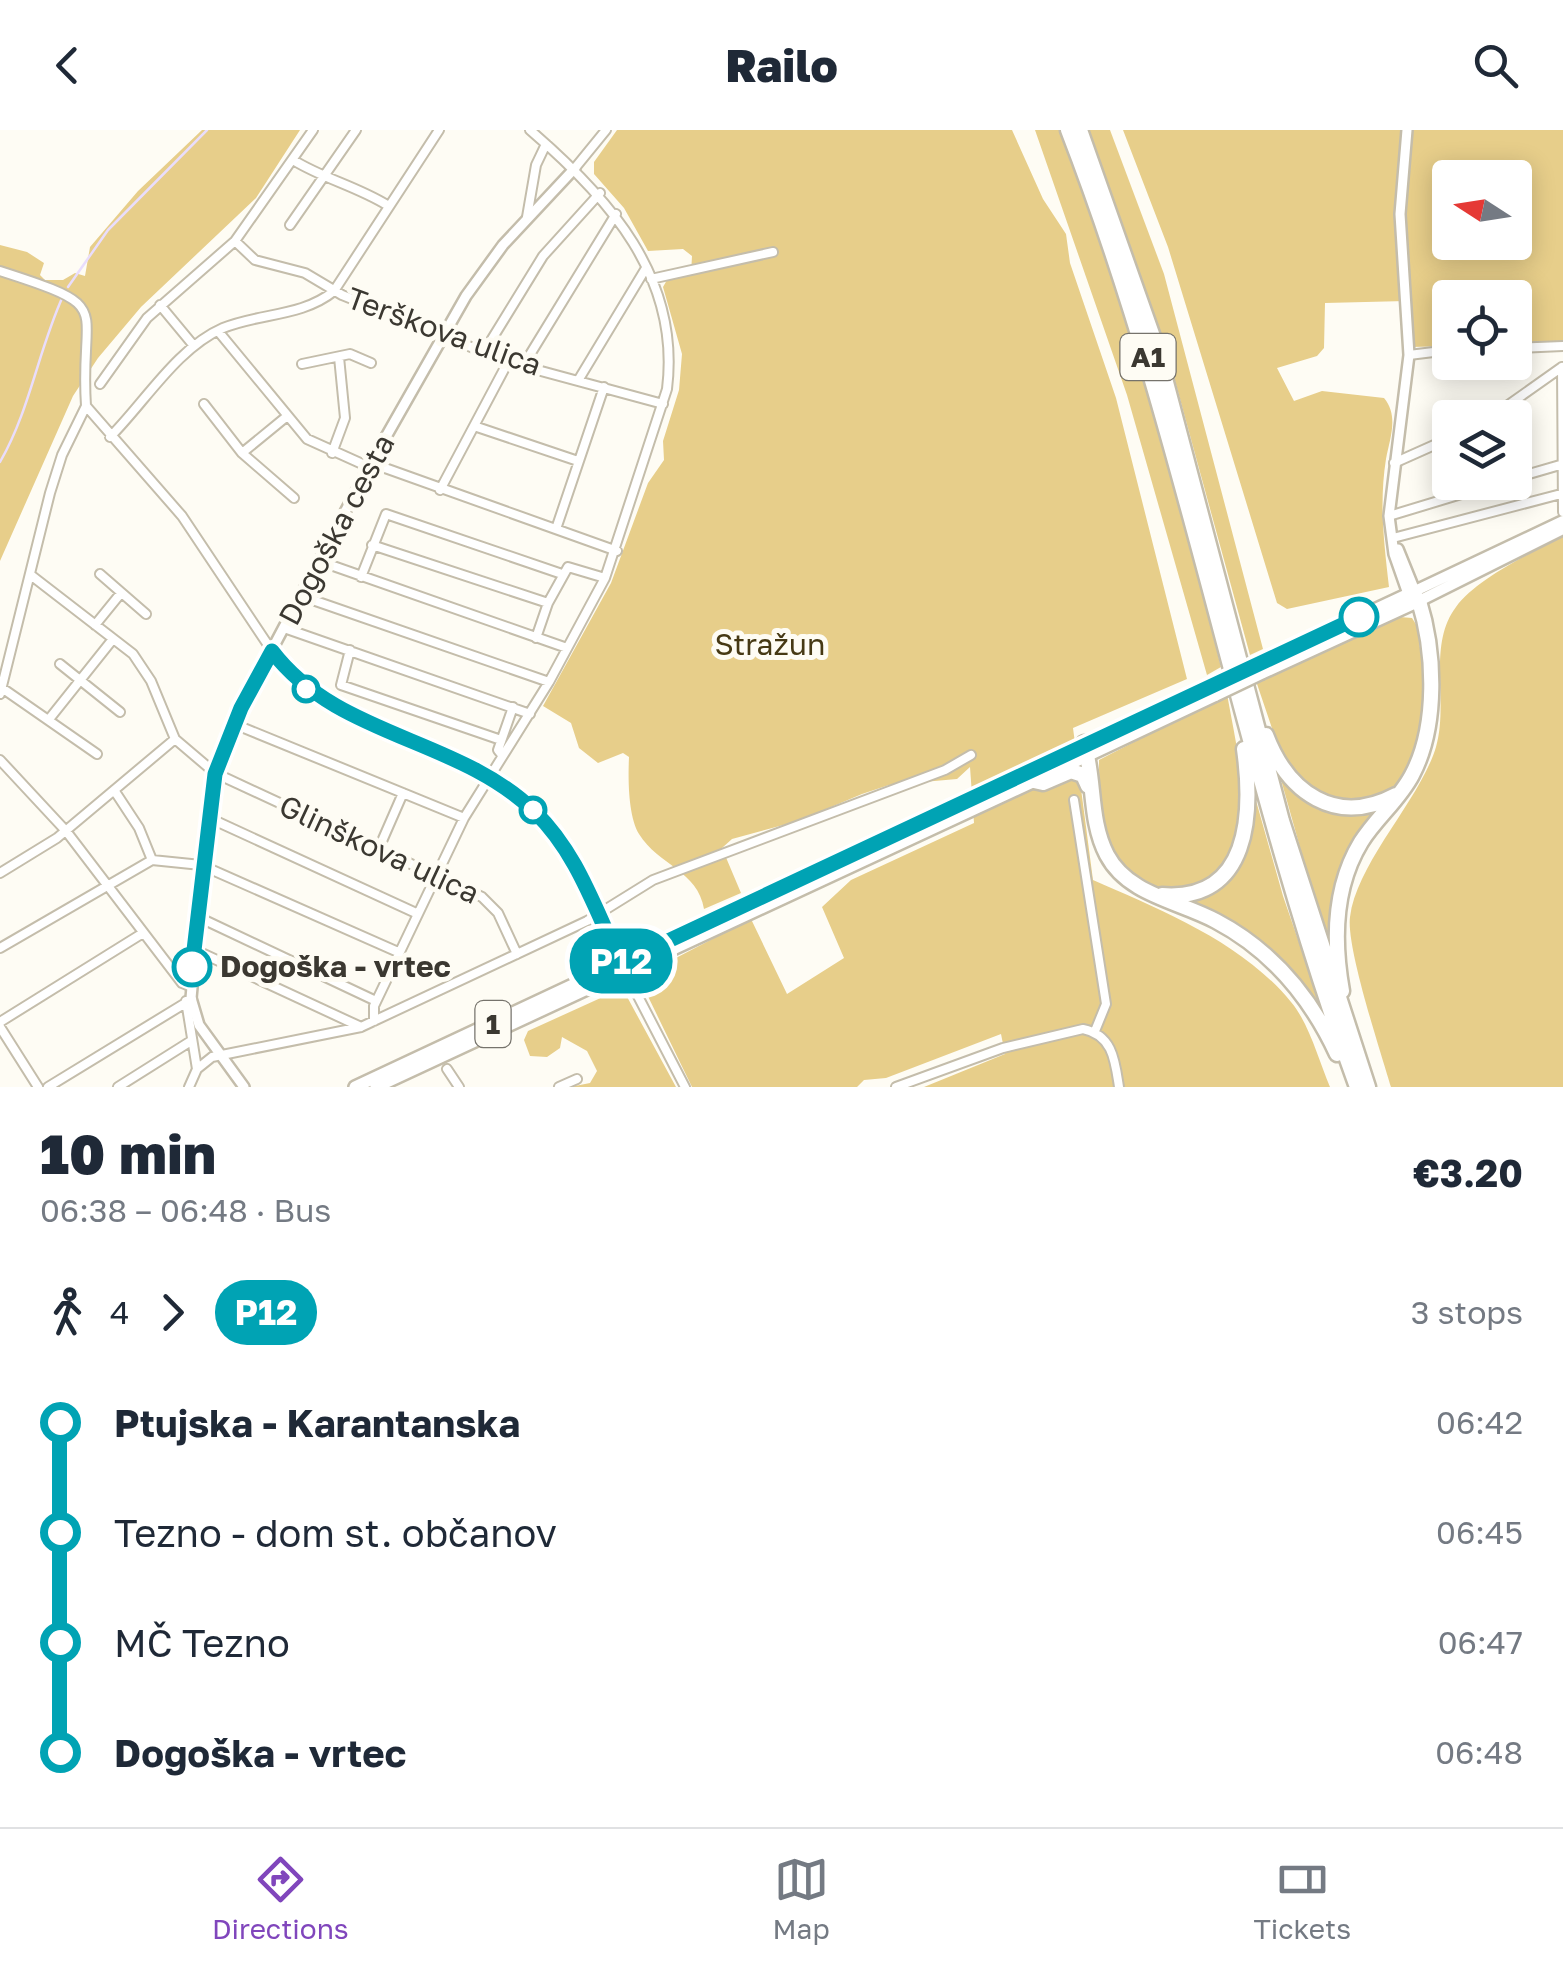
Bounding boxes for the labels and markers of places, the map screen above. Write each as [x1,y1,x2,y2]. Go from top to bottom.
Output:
unlabelled marker [1340,598,1378,636]
unlabelled marker [293,676,319,702]
unlabelled marker [520,797,546,823]
marker: Dogoška - vrtec [173,948,211,986]
place label: Dogoška - vrtec [220,948,451,984]

